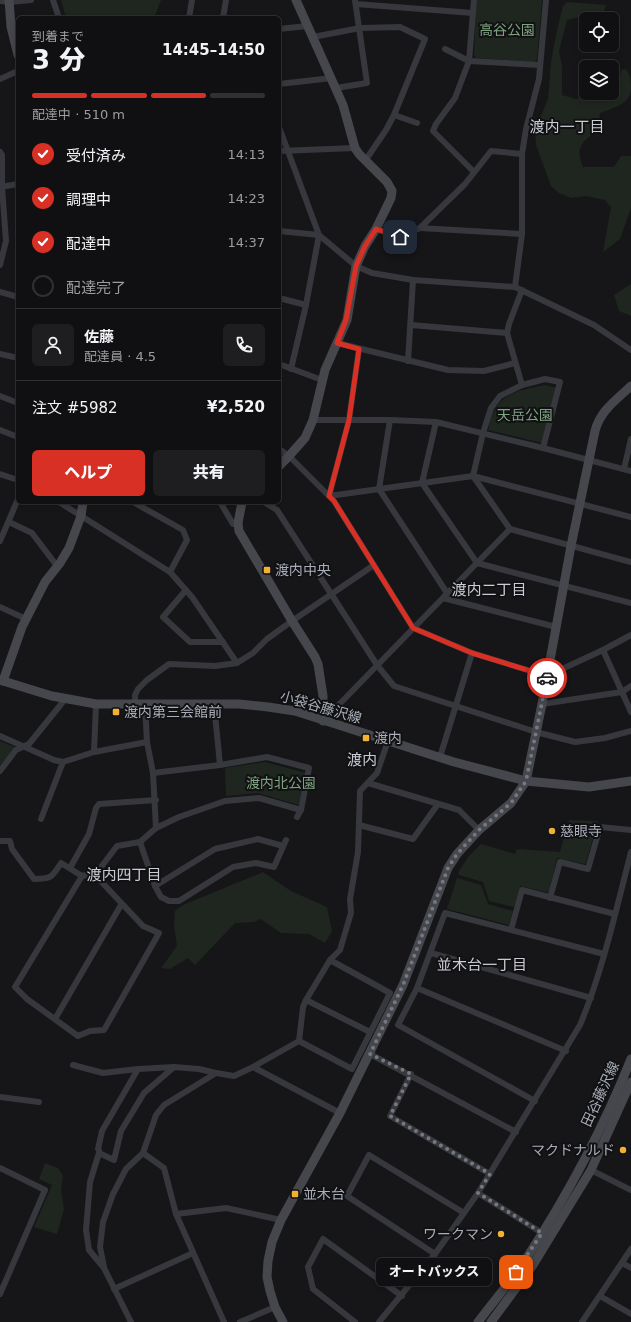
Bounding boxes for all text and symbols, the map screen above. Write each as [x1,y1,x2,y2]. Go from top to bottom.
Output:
map controls [579,12,619,100]
button: locate [579,12,619,52]
park label: 高谷公園 [479,22,535,38]
text: 到着まで [32,29,84,44]
text: 14:45–14:50 [162,41,265,59]
text: 3 分 [32,45,85,75]
button: layers [579,60,619,100]
text: 配達中 · 510 m [32,107,125,122]
district label: 渡内一丁目 [529,118,605,136]
icon: check [32,143,54,165]
text: 受付済み [66,147,126,165]
text: 14:13 [228,147,265,162]
icon: check [32,187,54,209]
text: 調理中 [66,191,111,209]
text: 14:23 [228,191,265,206]
pin [383,220,417,254]
icon: home [389,226,411,248]
icon: check [32,231,54,253]
text: 配達中 [66,235,111,253]
text: 14:37 [228,235,265,250]
text: 配達完了 [66,279,126,297]
button: person [32,324,74,366]
button: phone [223,324,265,366]
text: 佐藤 [84,328,114,346]
text: 配達員 · 4.5 [84,349,156,364]
text: ¥2,520 [207,398,265,416]
text: 注文 #5982 [32,399,118,417]
park label: 天岳公園 [497,407,553,423]
button: ヘルプ [32,450,145,496]
button: 共有 [153,450,265,496]
place label: 渡内中央 [275,562,331,578]
marker: 渡内中央 [262,565,272,575]
district label: 渡内二丁目 [451,581,527,599]
courier [527,658,567,698]
icon: car [536,667,558,689]
street label: 小袋谷藤沢線 [278,688,364,726]
place label: 渡内第三会館前 [124,704,222,720]
marker: 渡内第三会館前 [111,707,121,717]
place label: 渡内 [374,730,402,746]
marker: 渡内 [361,733,371,743]
district label: 渡内 [347,751,377,769]
park label: 渡内北公園 [246,775,316,791]
place label: 慈眼寺 [560,823,602,839]
marker: 慈眼寺 [547,826,557,836]
district label: 渡内四丁目 [86,866,162,884]
district label: 並木台一丁目 [437,956,527,974]
street label: 田谷藤沢線 [578,1059,622,1129]
place label: マクドナルド [531,1142,615,1158]
marker: マクドナルド [618,1145,628,1155]
place label: 並木台 [303,1186,345,1202]
marker: 並木台 [290,1189,300,1199]
place label: ワークマン [423,1226,493,1242]
marker: ワークマン [496,1229,506,1239]
pin [499,1255,533,1289]
callout: オートバックス [376,1258,492,1286]
icon: bag [505,1261,527,1283]
text: オートバックス [389,1264,479,1279]

